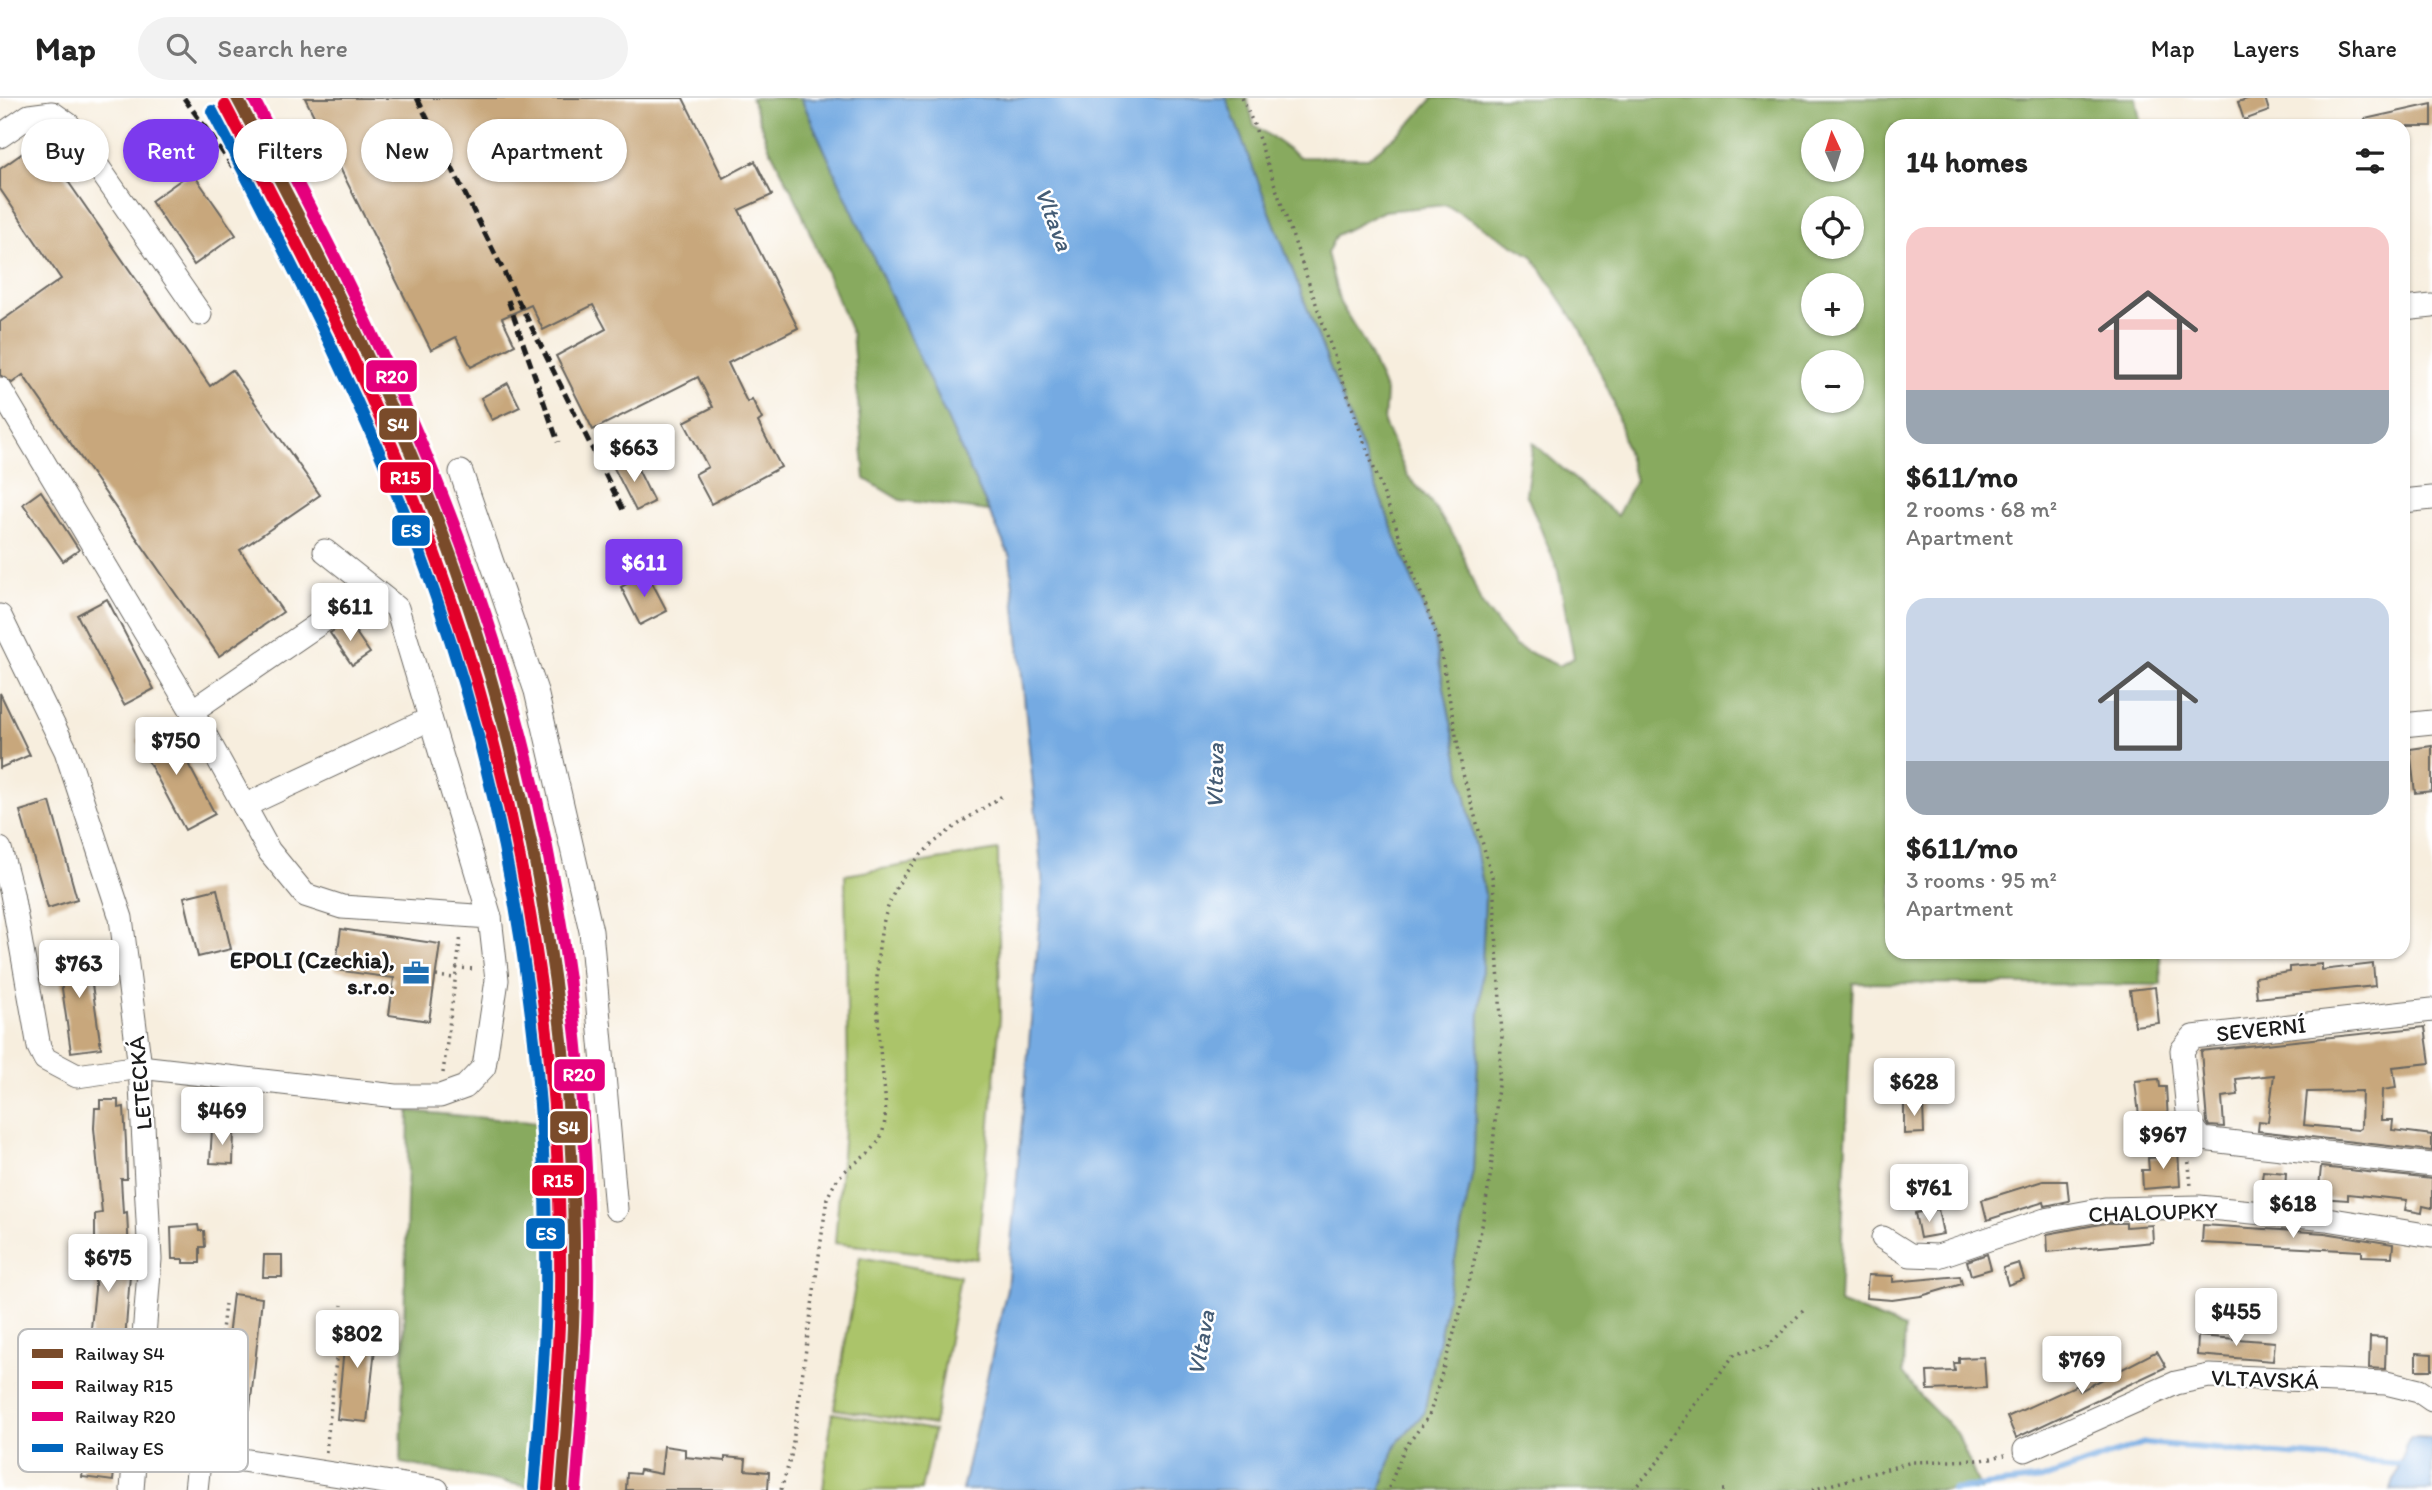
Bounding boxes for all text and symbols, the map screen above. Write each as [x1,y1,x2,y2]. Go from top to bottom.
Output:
search box [138,17,628,80]
text: Map [35,29,96,68]
icon: search [162,29,200,67]
text: Search here [218,32,348,64]
text: Map [2151,34,2195,63]
text: Layers [2233,34,2300,63]
text: Share [2338,34,2397,63]
chip: Buy [21,119,109,182]
chip: Rent [123,119,219,182]
chip: Filters [233,119,347,182]
chip: New [361,119,453,182]
chip: Apartment [467,119,627,182]
north arrow [1801,119,1864,182]
map controls [1801,119,1864,413]
icon: filters [2351,142,2389,180]
text: 14 homes [1906,143,2028,180]
water label: Vltava [1029,183,1080,256]
button: locate [1801,196,1864,259]
icon: home [2085,272,2211,398]
button: + [1801,273,1864,336]
button: − [1801,350,1864,413]
line badge: R20 [365,359,418,393]
text: R20 [375,365,409,388]
line badge: S4 [378,407,418,441]
text: S4 [387,413,410,436]
pin: $663 [593,424,675,484]
text: $663 [610,433,658,461]
text: $611/mo [1906,458,2018,495]
line badge: R15 [379,461,432,494]
text: R15 [390,466,420,489]
text: 2 rooms · 68 m² [1906,495,2057,523]
line badge: ES [391,514,431,547]
text: ES [400,519,422,542]
text: Apartment [1906,523,2013,551]
pin: $611 [603,540,685,599]
text: $611 [621,548,667,576]
pin: $611 [309,584,391,643]
text: $611 [327,592,373,620]
icon: home [2085,643,2211,769]
pin: $750 [135,718,217,777]
text: $750 [151,726,201,754]
water label: Vltava [1199,742,1230,809]
text: $611/mo [1906,829,2018,866]
text: 3 rooms · 95 m² [1906,866,2057,894]
text: Apartment [1906,894,2013,922]
pin: $763 [38,940,120,1000]
place label: EPOLI (Czechia), s.r.o. [230,946,395,1000]
text: $763 [55,949,103,977]
office icon: EPOLI (Czechia), s.r.o. [401,958,431,988]
street label: SEVERNÍ [2215,1010,2307,1048]
street label: LETECKÁ [122,1035,158,1131]
line badge: R20 [553,1058,606,1092]
pin: $628 [1873,1058,1955,1118]
text: R20 [562,1063,596,1086]
text: $628 [1890,1067,1938,1095]
pin: $469 [181,1088,263,1147]
text: $469 [197,1096,247,1124]
line badge: S4 [549,1110,589,1144]
pin: $967 [2122,1112,2204,1171]
text: S4 [558,1116,581,1139]
text: $967 [2139,1120,2187,1148]
line badge: R15 [531,1164,585,1197]
pin: $761 [1888,1164,1970,1224]
text: R15 [543,1169,573,1192]
text: $761 [1906,1173,1952,1201]
pin: $618 [2252,1180,2334,1240]
text: $618 [2269,1189,2317,1217]
street label: CHALOUPKY [2088,1196,2218,1228]
line badge: ES [525,1217,566,1250]
text: ES [535,1222,557,1245]
pin: $675 [67,1234,149,1294]
text: $675 [84,1243,132,1271]
pin: $455 [2195,1288,2277,1348]
text: $455 [2211,1297,2261,1325]
water label: Vltava [1181,1307,1221,1378]
pin: $802 [316,1310,398,1370]
text: $802 [332,1319,382,1347]
legend [18,1329,248,1472]
pin: $769 [2041,1336,2123,1396]
text: Railway S4 [75,1342,165,1365]
text: $769 [2058,1345,2106,1373]
street label: VLTAVSKÁ [2211,1363,2320,1395]
text: Railway R15 [75,1374,173,1397]
text: Railway R20 [75,1405,176,1428]
text: Railway ES [75,1437,164,1460]

